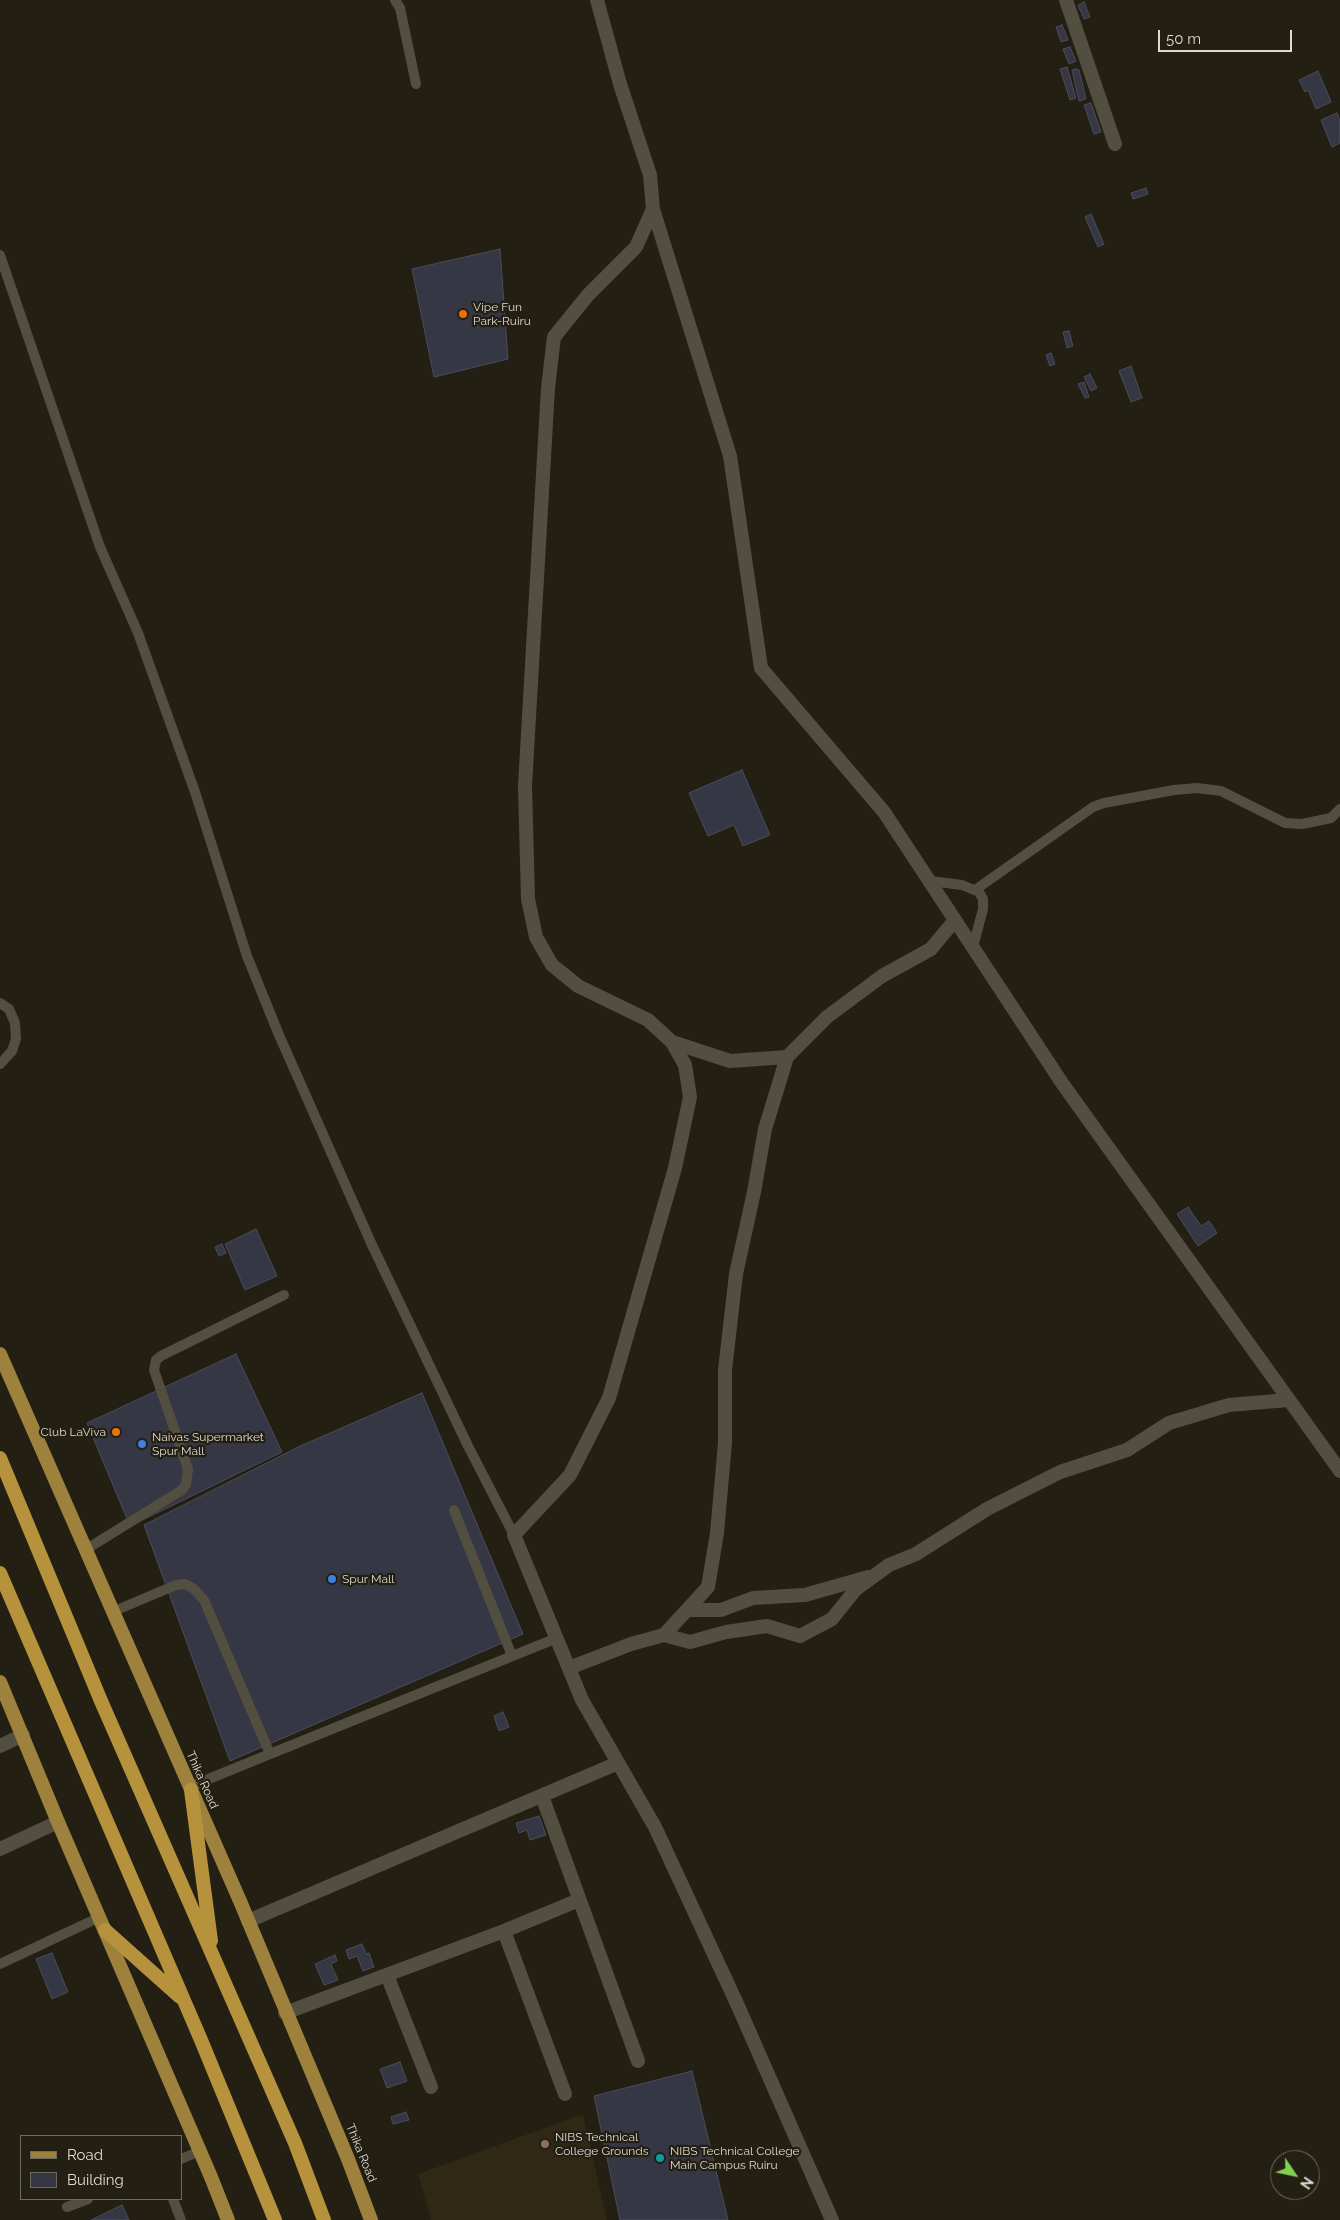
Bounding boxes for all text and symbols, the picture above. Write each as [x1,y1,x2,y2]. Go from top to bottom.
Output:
scale bar [1160,20,1294,52]
text: 50 m [1166,30,1201,48]
place label: Vipe Fun Park-Ruiru [473,300,531,328]
marker: Vipe Fun Park-Ruiru [457,308,469,320]
place label: Club LaViva [41,1425,106,1439]
marker: Club LaViva [110,1426,122,1438]
place label: Naivas Supermarket Spur Mall [152,1430,264,1458]
marker: Naivas Supermarket Spur Mall [136,1438,148,1450]
place label: Spur Mall [342,1572,395,1586]
marker: Spur Mall [326,1573,338,1585]
street label: Thika Road [183,1749,221,1811]
street label: Thika Road [343,2122,379,2184]
place label: NIBS Technical College Grounds [555,2130,649,2158]
legend [20,2135,182,2200]
marker: NIBS Technical College Grounds [539,2138,551,2150]
place label: NIBS Technical College Main Campus Ruiru [670,2144,800,2172]
text: Road [67,2146,103,2164]
north arrow [1270,2150,1320,2200]
marker: NIBS Technical College Main Campus Ruiru [654,2152,666,2164]
text: Building [67,2171,124,2189]
text: N [1297,2174,1316,2192]

